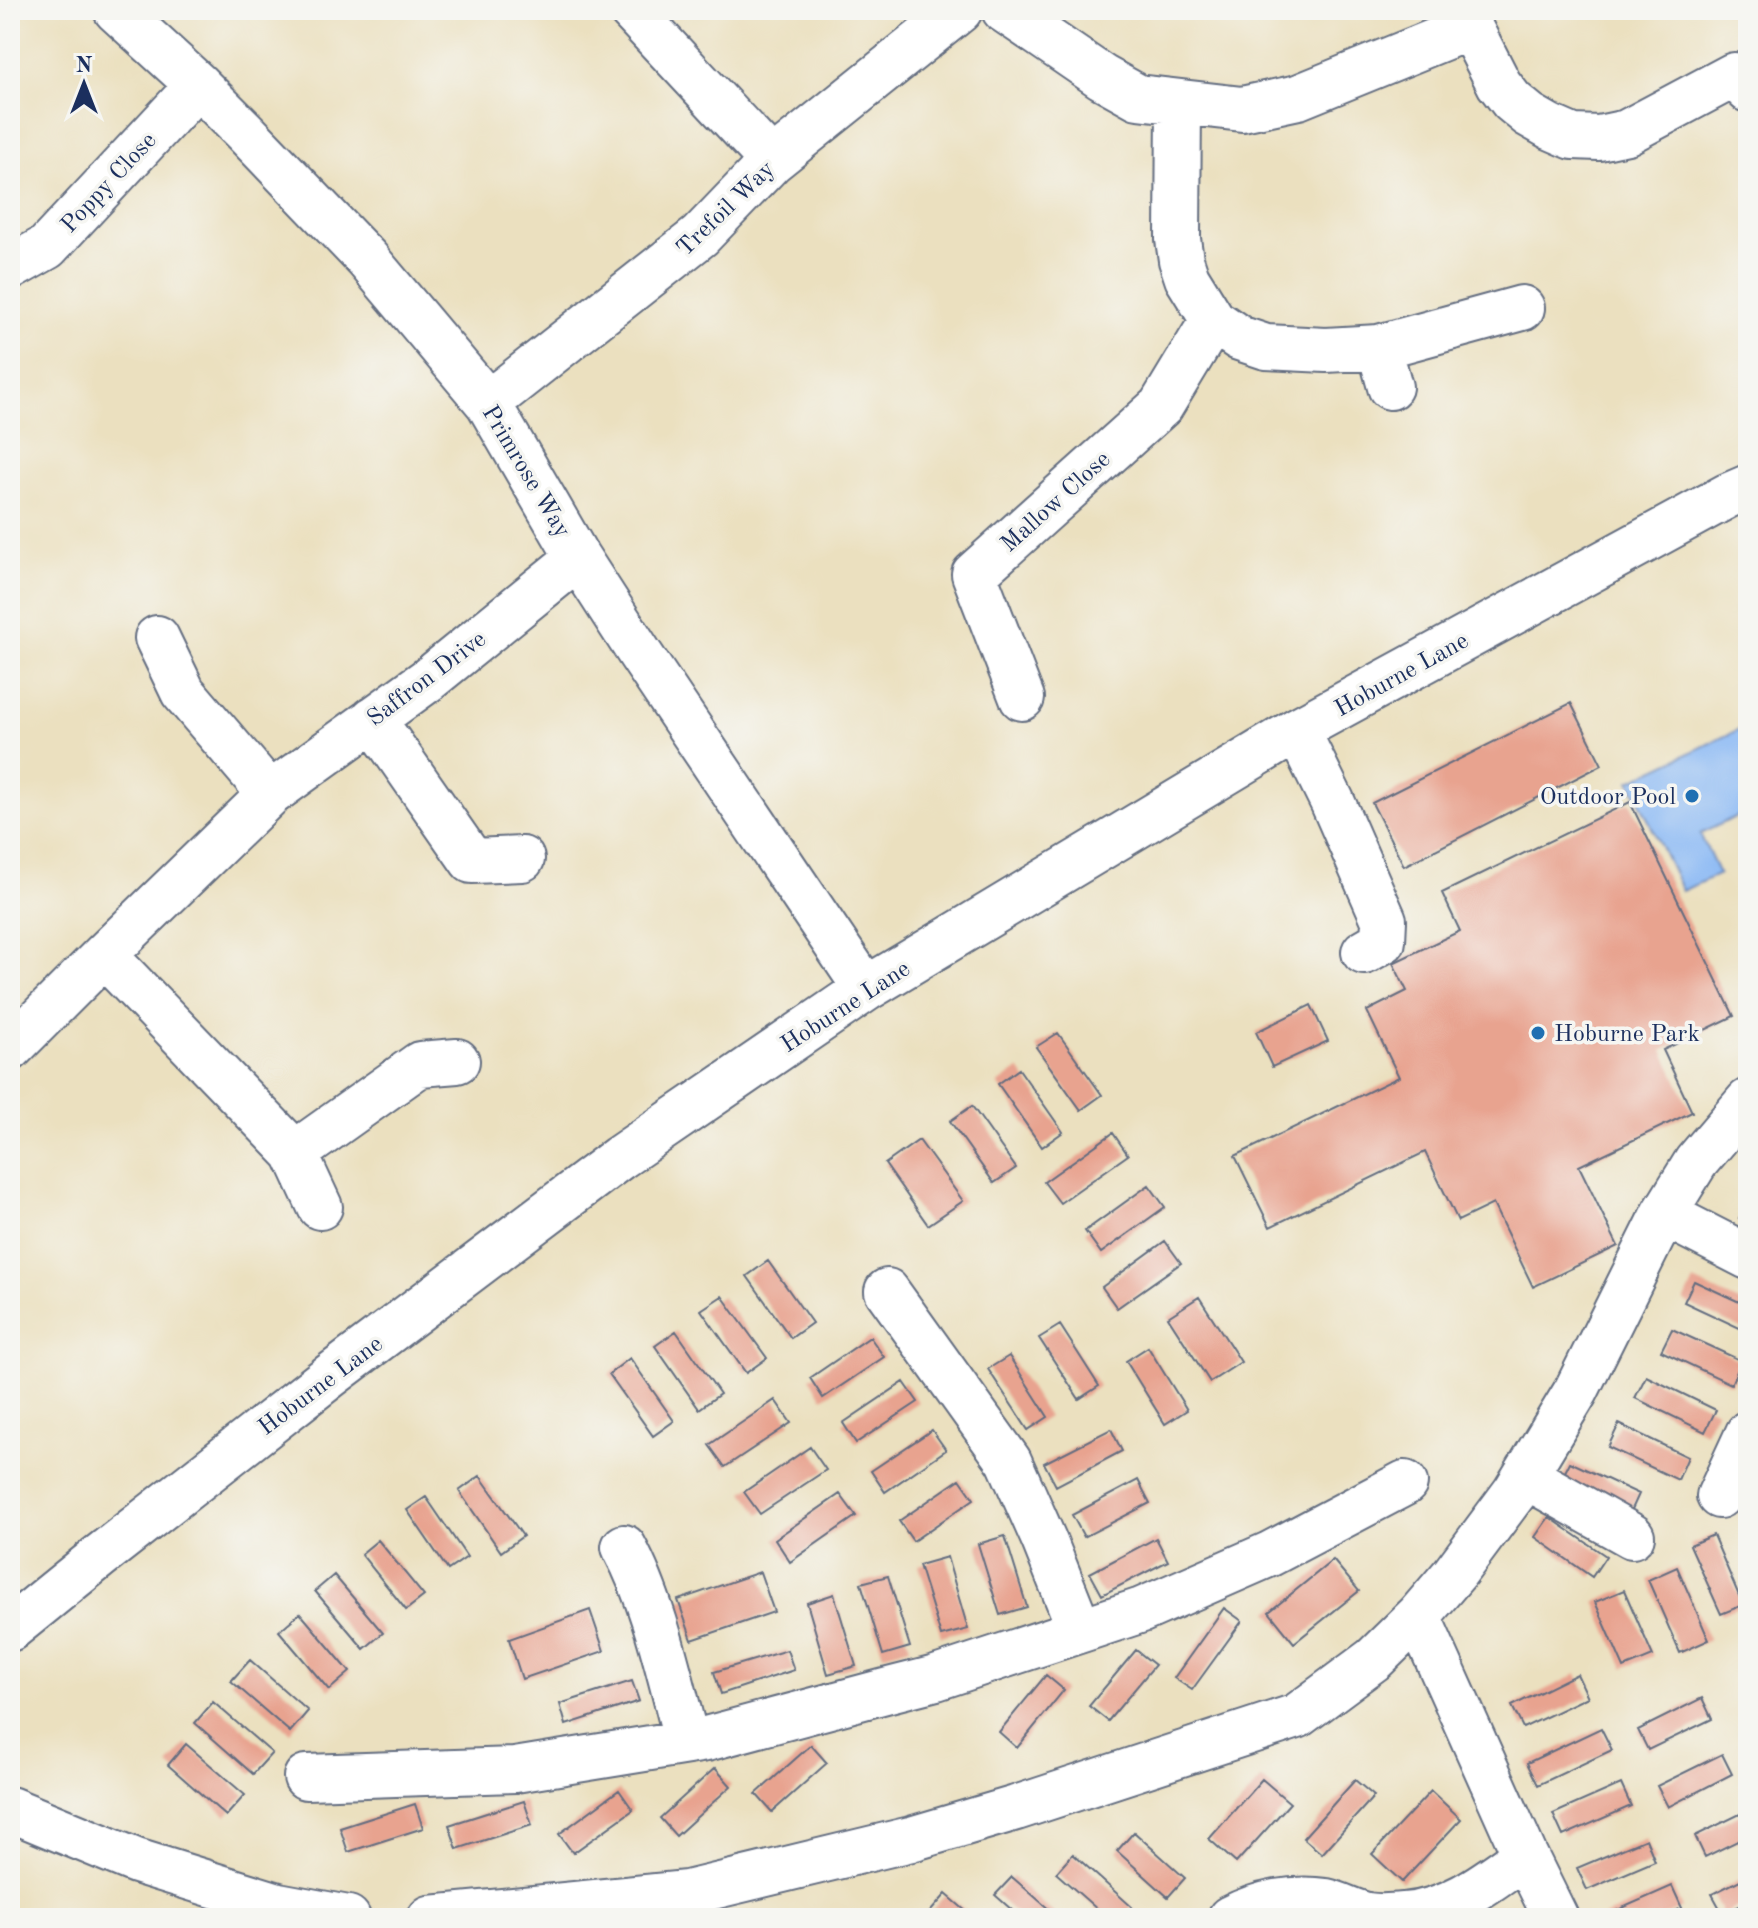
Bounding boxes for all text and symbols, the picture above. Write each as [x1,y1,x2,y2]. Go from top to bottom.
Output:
north arrow [44,44,124,124]
text: N [76,55,93,77]
street label: Poppy Close [57,129,162,238]
street label: Trefoil Way [673,157,780,262]
street label: Primrose Way [476,402,574,543]
street label: Mallow Close [997,447,1116,557]
street label: Saffron Drive [363,627,491,732]
street label: Hoburne Lane [1331,629,1473,722]
place label: Outdoor Pool [1540,786,1676,810]
marker: Outdoor Pool [1683,787,1701,805]
street label: Hoburne Lane [777,957,915,1058]
place label: Hoburne Park [1554,1023,1700,1047]
marker: Hoburne Park [1529,1024,1547,1042]
street label: Hoburne Lane [255,1332,388,1441]

